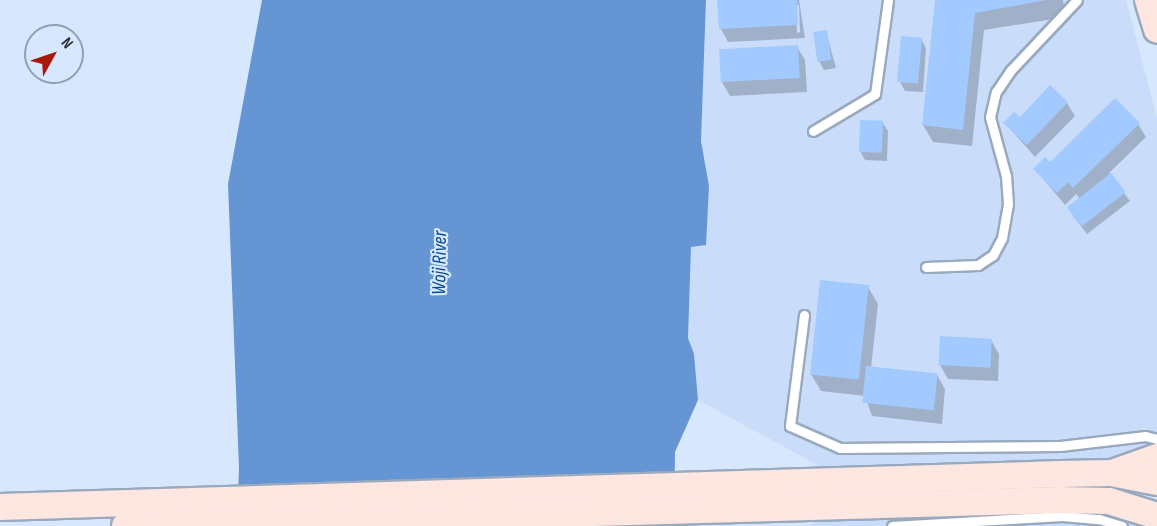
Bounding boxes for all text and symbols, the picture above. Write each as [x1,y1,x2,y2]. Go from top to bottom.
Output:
north arrow [24,24,84,84]
text: N [57,34,77,53]
water label: Woji River [427,231,453,295]

